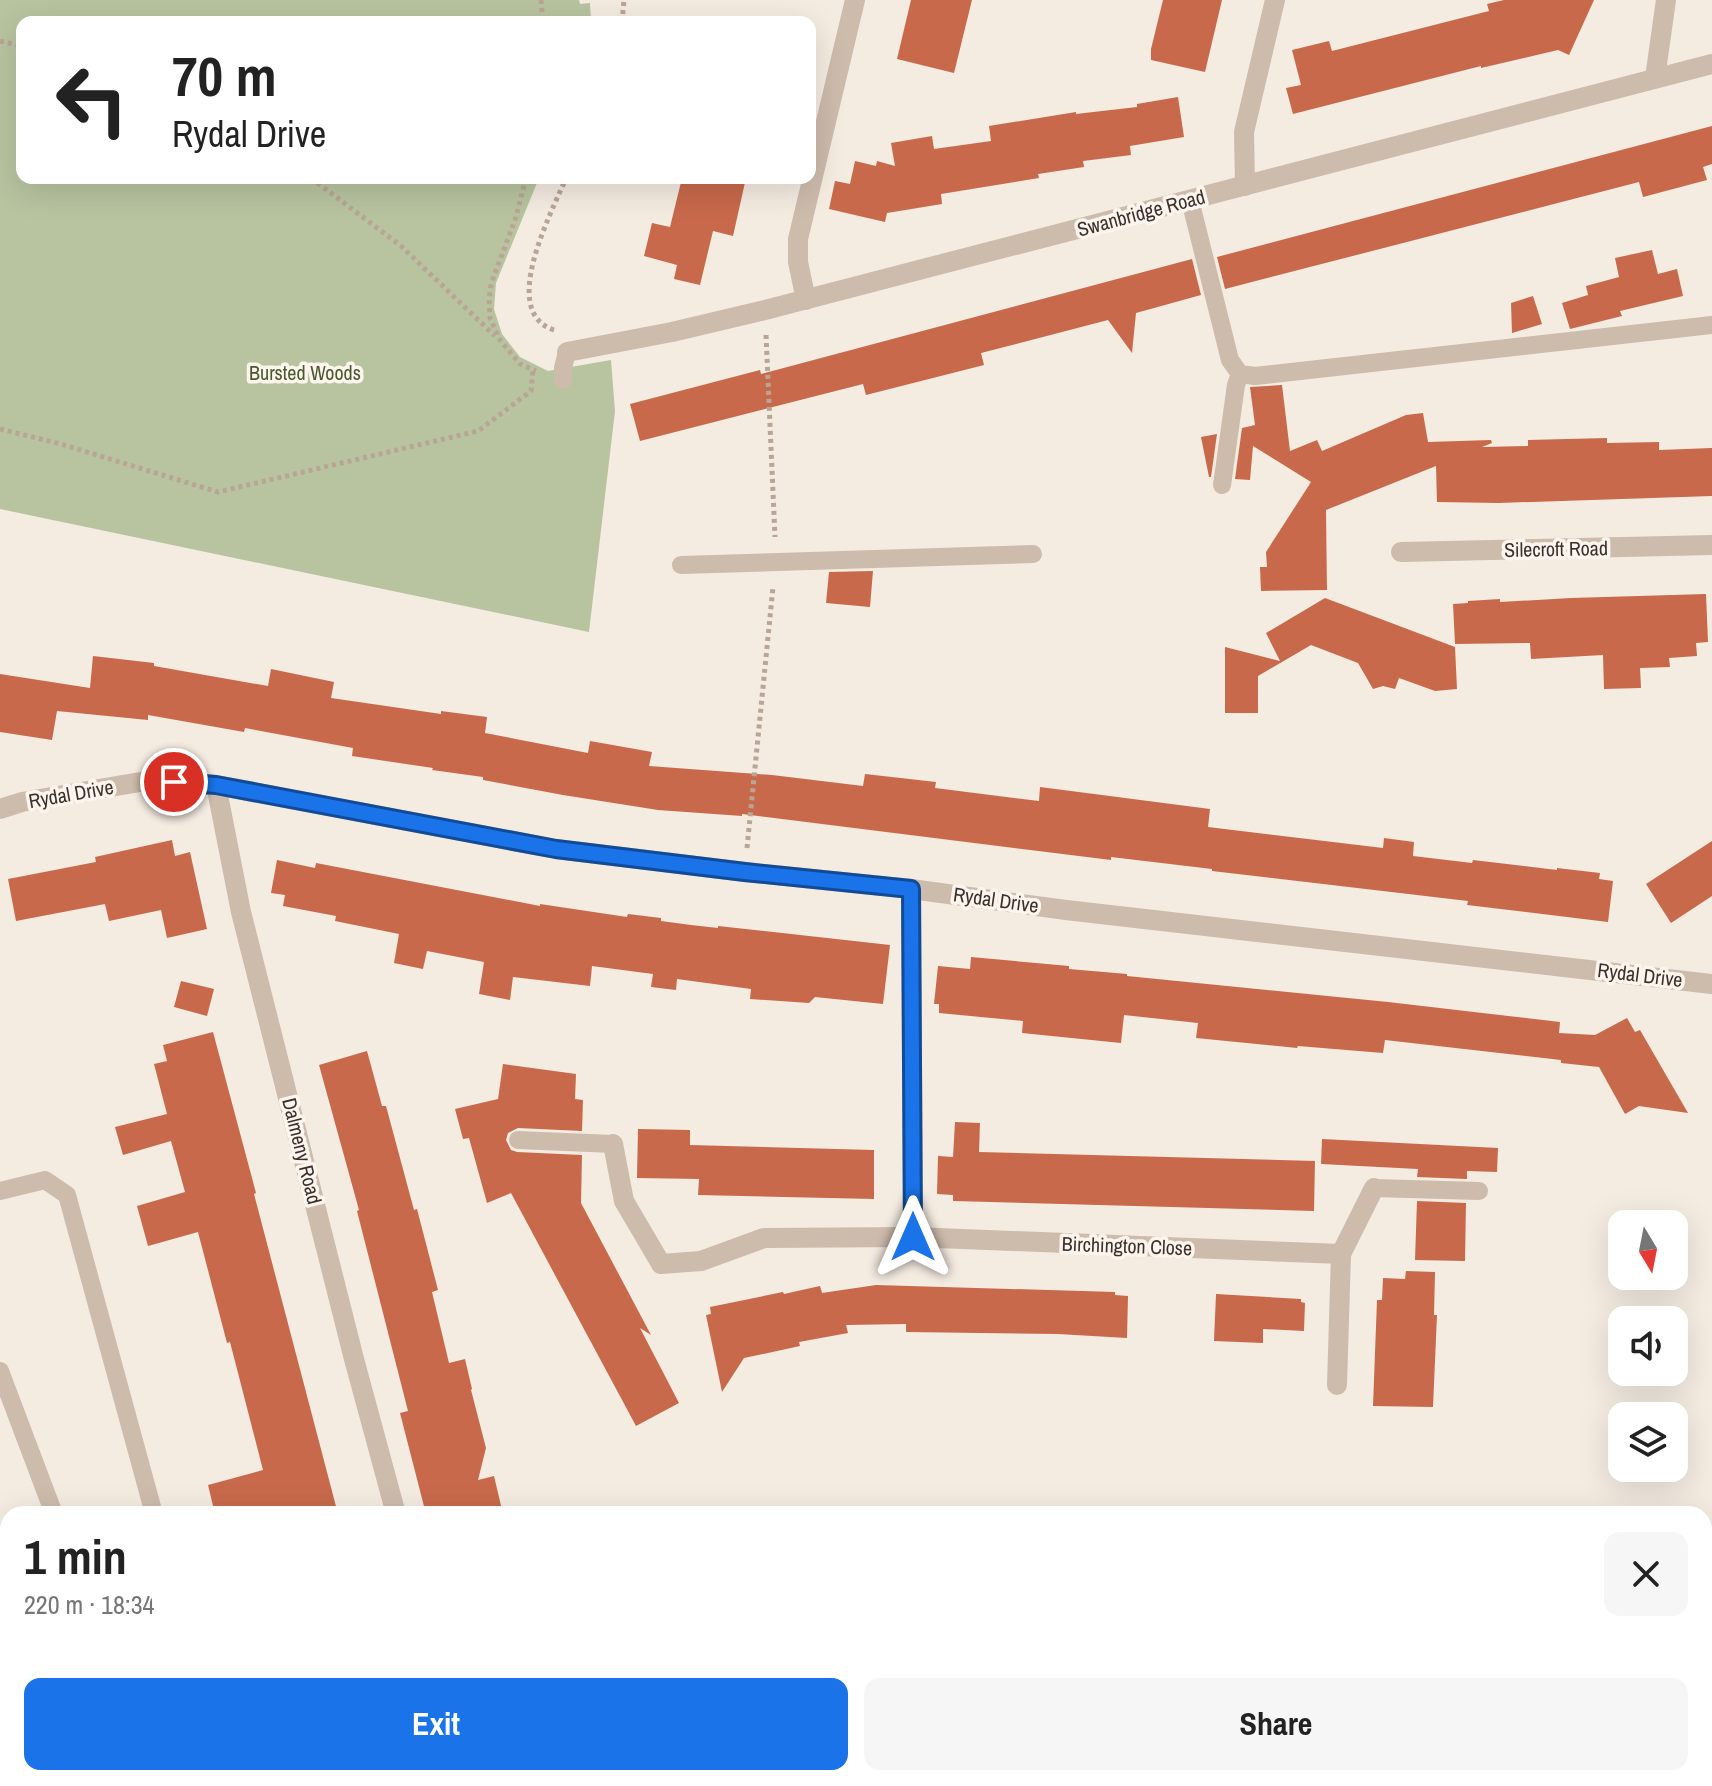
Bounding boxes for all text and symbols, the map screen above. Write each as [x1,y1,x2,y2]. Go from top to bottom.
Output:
text: 70 m [172,38,277,113]
icon: left [40,48,144,152]
text: Rydal Drive [172,110,326,158]
street label: Swanbridge Road [1074,182,1208,243]
park label: Bursted Woods [249,359,361,386]
street label: Silecroft Road [1504,534,1608,563]
pin [140,748,208,816]
icon: arrive [152,760,196,804]
street label: Rydal Drive [26,773,115,814]
street label: Rydal Drive [952,880,1040,919]
street label: Rydal Drive [1596,956,1684,993]
street label: Dalmeny Road [276,1095,329,1207]
position arrow [871,1195,955,1279]
north arrow [1608,1210,1688,1290]
map controls [1608,1210,1688,1482]
street label: Birchington Close [1061,1230,1193,1261]
button: sound [1608,1306,1688,1386]
button: layers [1608,1402,1688,1482]
text: 1 min [24,1524,127,1589]
button: close [1604,1532,1688,1616]
text: 220 m · 18:34 [24,1587,154,1622]
button: Exit [24,1678,848,1770]
button: Share [864,1678,1688,1770]

